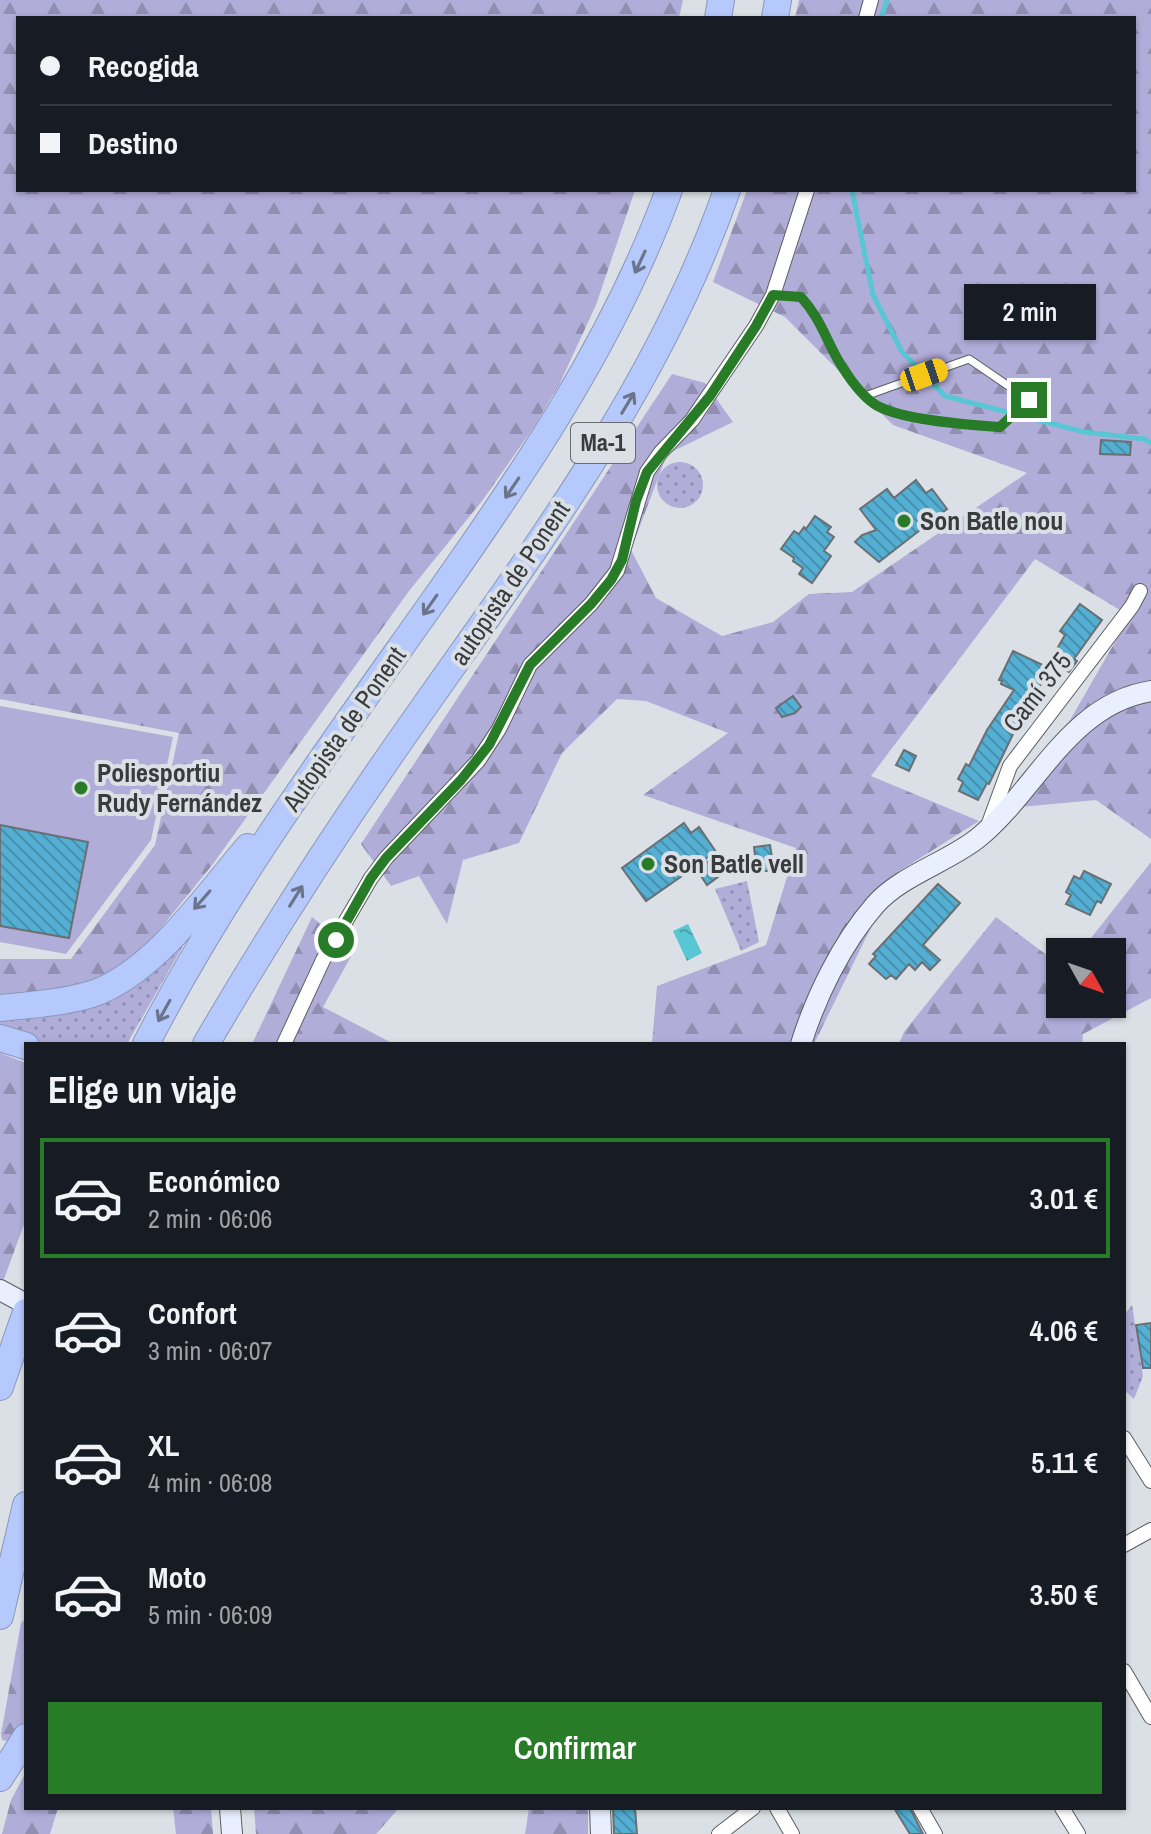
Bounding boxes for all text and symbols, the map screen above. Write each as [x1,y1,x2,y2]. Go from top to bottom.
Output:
text: Recogida [88,46,199,86]
text: Destino [88,123,178,163]
one-way arrow [631,249,646,274]
callout: 2 min [963,284,1095,340]
text: 2 min [1003,294,1057,329]
car [897,356,951,394]
route end [1011,382,1047,418]
one-way arrow [621,392,637,415]
road number: Ma-1 [571,423,635,463]
one-way arrow [503,476,519,499]
street label: autopista de Ponent [442,494,577,672]
place label: Son Batle nou [920,503,1063,538]
marker: Son Batle nou [895,512,913,530]
one-way arrow [422,594,439,616]
street label: Autopista de Ponent [273,639,413,819]
street label: Camí 375 [994,644,1079,739]
place label: Poliesportiu Rudy Fernández [97,755,262,820]
marker: Poliesportiu Rudy Fernández [72,779,90,797]
place label: Son Batle vell [664,846,804,881]
marker: Son Batle vell [639,855,657,873]
one-way arrow [288,885,304,908]
one-way arrow [193,890,211,910]
route start [318,922,354,958]
north arrow [1046,938,1126,1018]
map controls [1046,938,1126,1018]
one-way arrow [155,999,171,1022]
text: Elige un viaje [48,1066,237,1114]
text: Económico [148,1161,281,1201]
icon: car [52,1162,124,1234]
text: 3.01 € [1030,1178,1098,1218]
text: 2 min · 06:06 [148,1201,272,1236]
text: Confort [148,1293,237,1333]
icon: car [52,1294,124,1366]
text: 4.06 € [1030,1310,1098,1350]
text: 3 min · 06:07 [148,1333,272,1368]
text: XL [148,1425,179,1465]
icon: car [52,1426,124,1498]
text: 5.11 € [1031,1442,1098,1482]
text: 4 min · 06:08 [148,1465,272,1500]
text: Moto [148,1557,207,1597]
icon: car [52,1558,124,1630]
text: 3.50 € [1030,1574,1098,1614]
text: 5 min · 06:09 [148,1597,272,1632]
button: Confirmar [48,1702,1102,1794]

